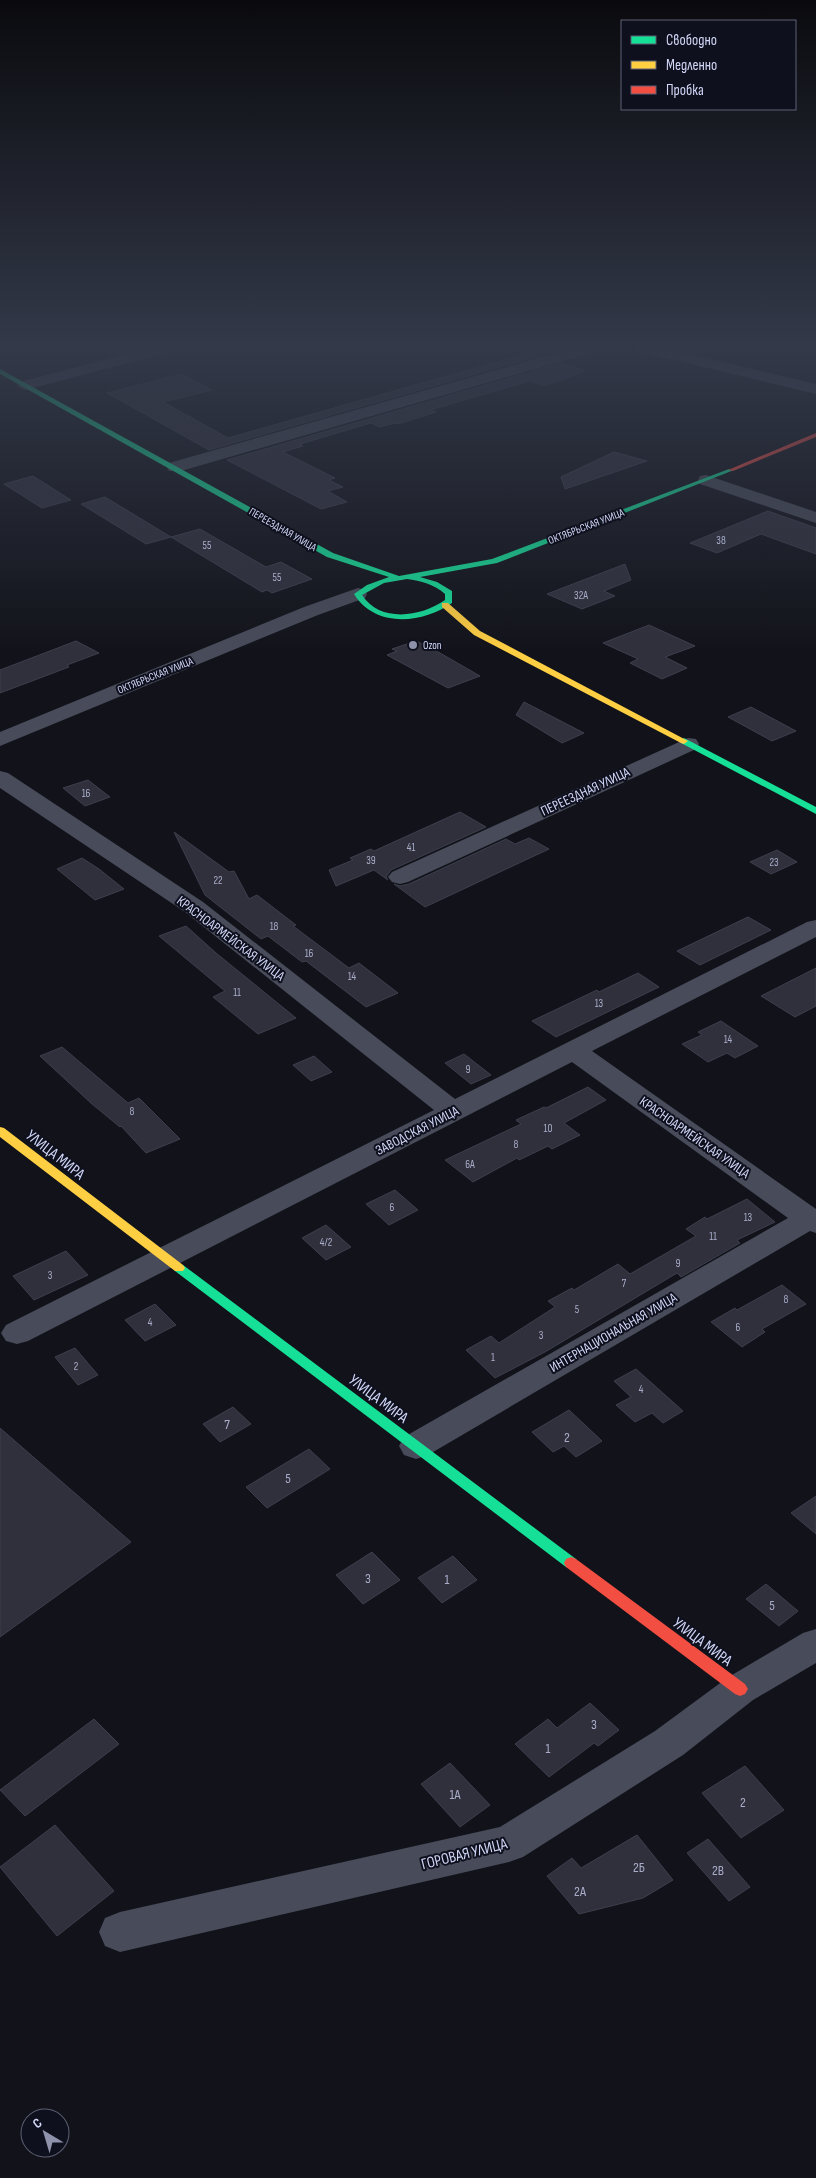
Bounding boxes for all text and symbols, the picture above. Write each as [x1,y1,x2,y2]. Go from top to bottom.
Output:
legend [621,20,796,110]
text: Свободно [666,31,717,50]
text: Медленно [666,56,717,75]
text: Пробка [666,81,704,100]
street label: ПЕРЕЕЗДНАЯ УЛИЦА [247,505,319,554]
street label: ОКТЯБРЬСКАЯ УЛИЦА [546,506,626,547]
house number: 38 [716,534,726,547]
house number: 55 [203,539,211,552]
house number: 55 [273,571,281,584]
house number: 32А [574,589,588,602]
marker: Ozon [407,639,419,651]
place label: Ozon [423,639,442,652]
street label: ОКТЯБРЬСКАЯ УЛИЦА [115,654,195,697]
street label: ПЕРЕЕЗДНАЯ УЛИЦА [538,763,633,820]
house number: 16 [82,787,91,800]
house number: 41 [407,841,415,854]
house number: 39 [366,854,376,867]
house number: 23 [769,856,779,869]
house number: 22 [213,874,223,887]
street label: КРАСНОАРМЕЙСКАЯ УЛИЦА [173,892,289,985]
house number: 18 [270,920,279,933]
house number: 16 [305,947,314,960]
house number: 14 [348,970,357,983]
house number: 11 [233,986,241,999]
house number: 13 [595,997,604,1010]
house number: 14 [724,1033,733,1046]
house number: 9 [466,1063,471,1076]
street label: КРАСНОАРМЕЙСКАЯ УЛИЦА [636,1093,754,1182]
street label: ЗАВОДСКАЯ УЛИЦА [373,1102,463,1159]
house number: 8 [130,1105,135,1118]
house number: 10 [544,1122,552,1135]
street label: УЛИЦА МИРА [22,1126,88,1184]
house number: 8 [514,1138,519,1151]
house number: 6А [465,1158,475,1171]
house number: 6 [390,1201,395,1214]
house number: 13 [744,1211,753,1224]
house number: 11 [709,1230,717,1243]
house number: 4/2 [320,1236,333,1249]
house number: 9 [676,1257,681,1270]
house number: 3 [48,1269,53,1282]
house number: 7 [622,1277,627,1290]
street label: ИНТЕРНАЦИОНАЛЬНАЯ УЛИЦА [547,1289,681,1376]
house number: 8 [784,1293,789,1306]
house number: 5 [575,1303,579,1316]
house number: 4 [148,1316,153,1329]
house number: 6 [736,1321,741,1334]
house number: 3 [539,1329,544,1342]
house number: 1 [491,1351,495,1364]
house number: 2 [74,1360,79,1373]
street label: УЛИЦА МИРА [345,1371,412,1428]
house number: 4 [639,1383,644,1396]
house number: 7 [224,1416,230,1433]
house number: 2 [564,1429,570,1446]
house number: 5 [285,1470,291,1487]
house number: 3 [365,1570,371,1587]
house number: 1 [445,1571,450,1588]
house number: 5 [769,1597,775,1614]
street label: УЛИЦА МИРА [669,1614,736,1671]
house number: 3 [591,1716,597,1733]
house number: 1 [546,1740,551,1757]
house number: 1А [449,1786,462,1803]
house number: 2 [740,1794,746,1811]
street label: ГОРОВАЯ УЛИЦА [419,1835,509,1874]
house number: 2Б [633,1859,645,1876]
house number: 2В [712,1862,724,1879]
house number: 2А [574,1883,587,1900]
north arrow [20,2108,70,2158]
text: С [29,2114,45,2132]

